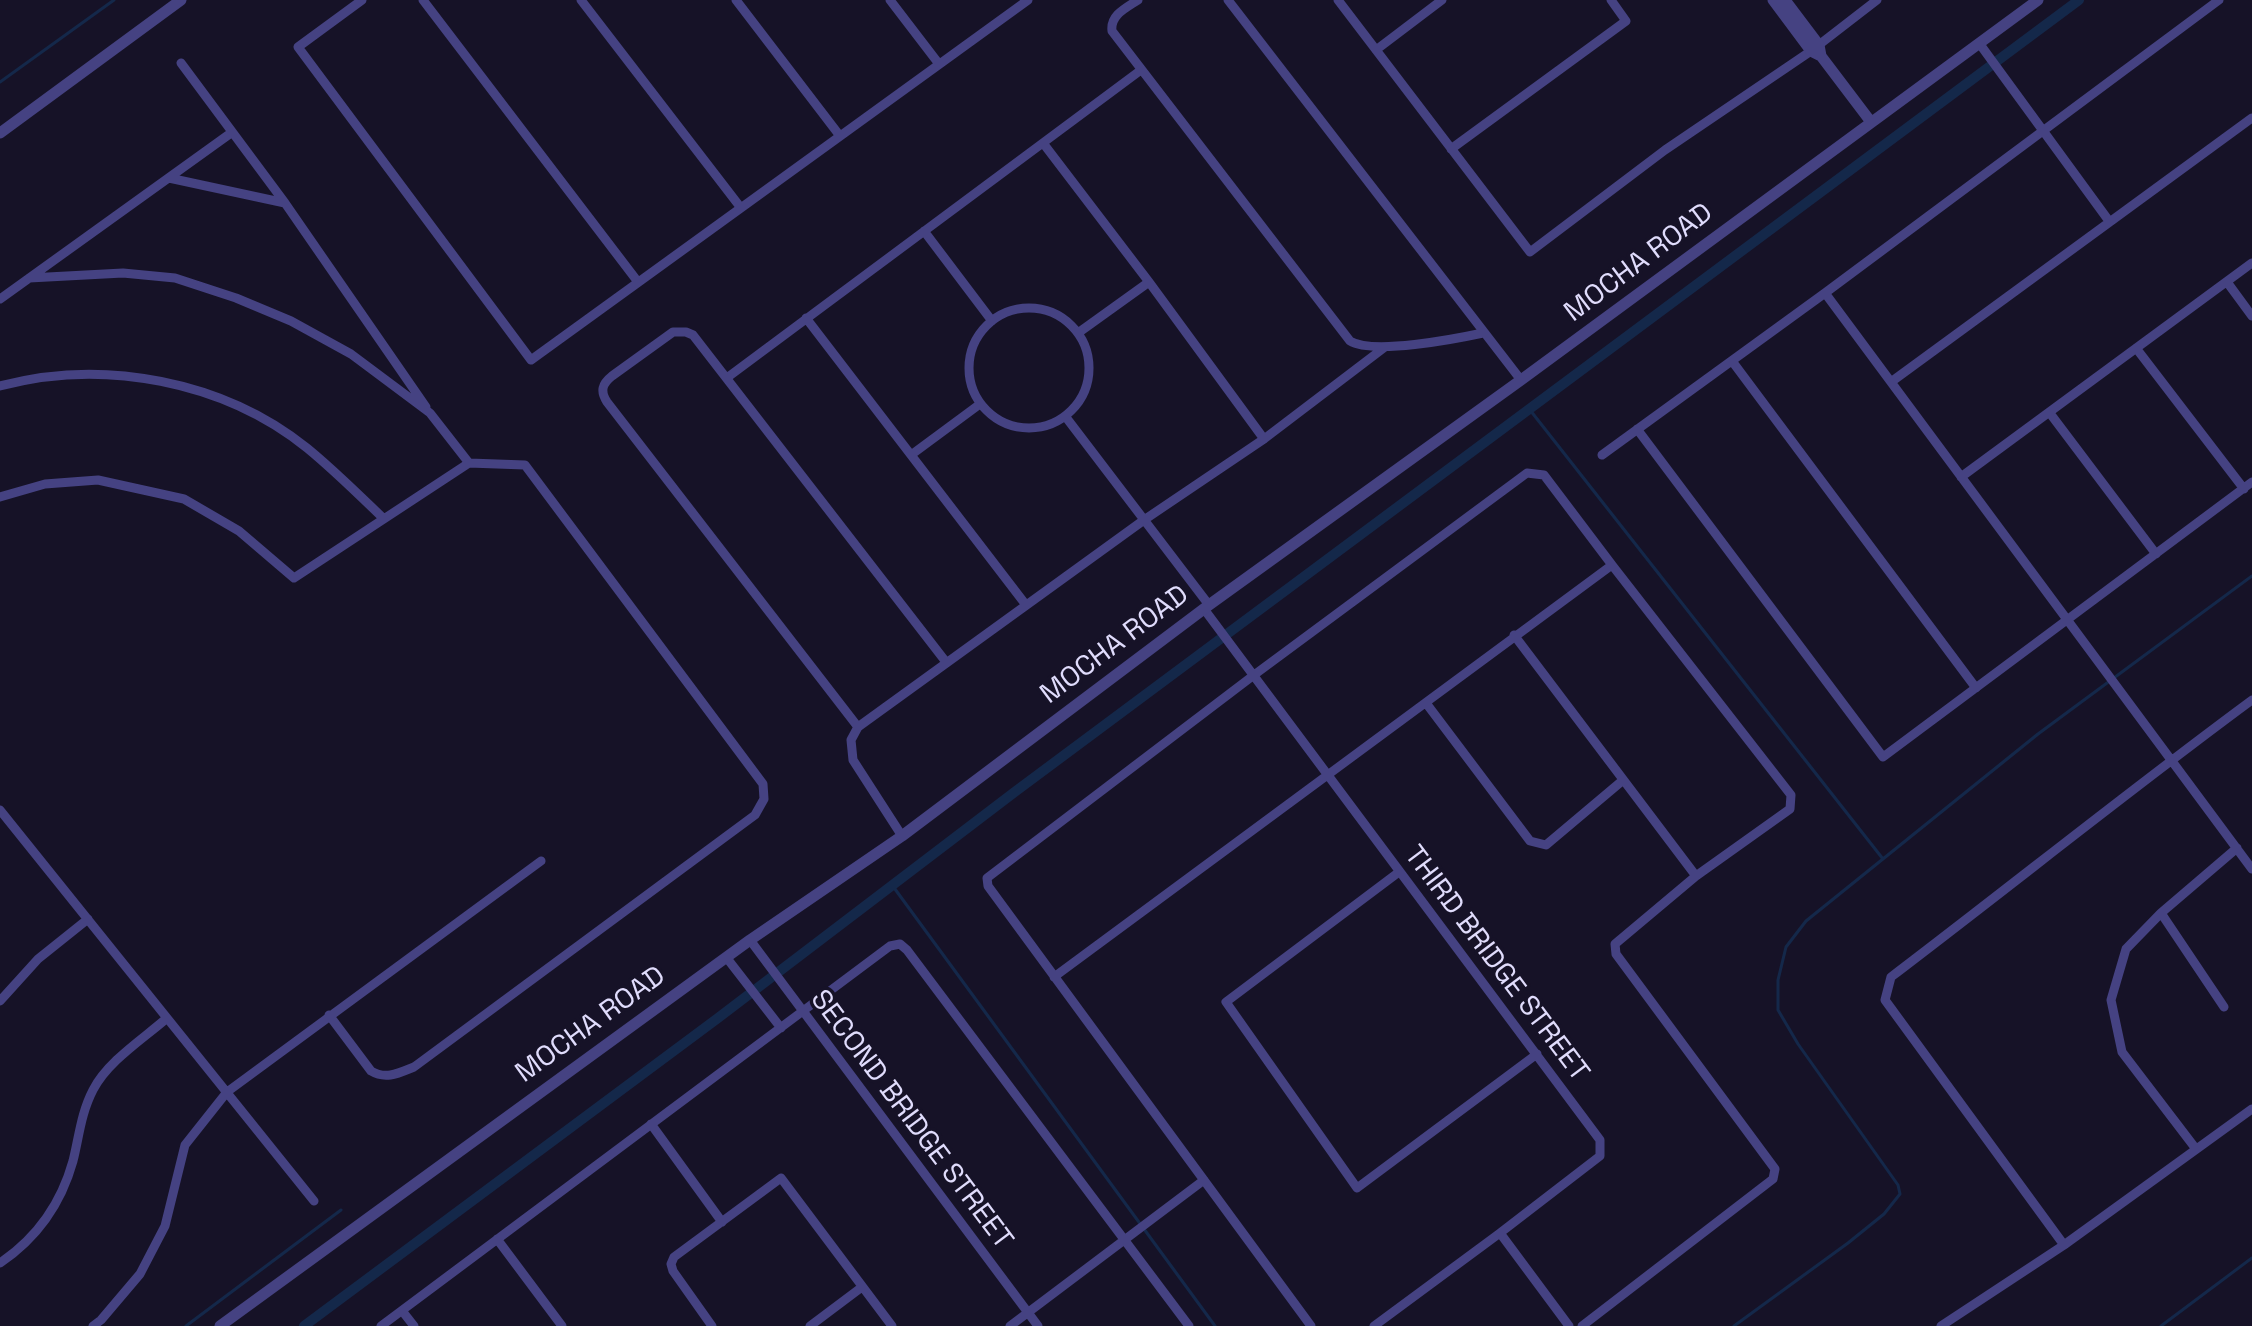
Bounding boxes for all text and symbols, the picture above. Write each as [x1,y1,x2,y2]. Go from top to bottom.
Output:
street label: MOCHA ROAD [1558,196,1720,330]
street label: MOCHA ROAD [1034,578,1196,712]
street label: THIRD BRIDGE STREET [1396,839,1596,1089]
street label: MOCHA ROAD [510,960,672,1090]
street label: SECOND BRIDGE STREET [803,984,1019,1256]

